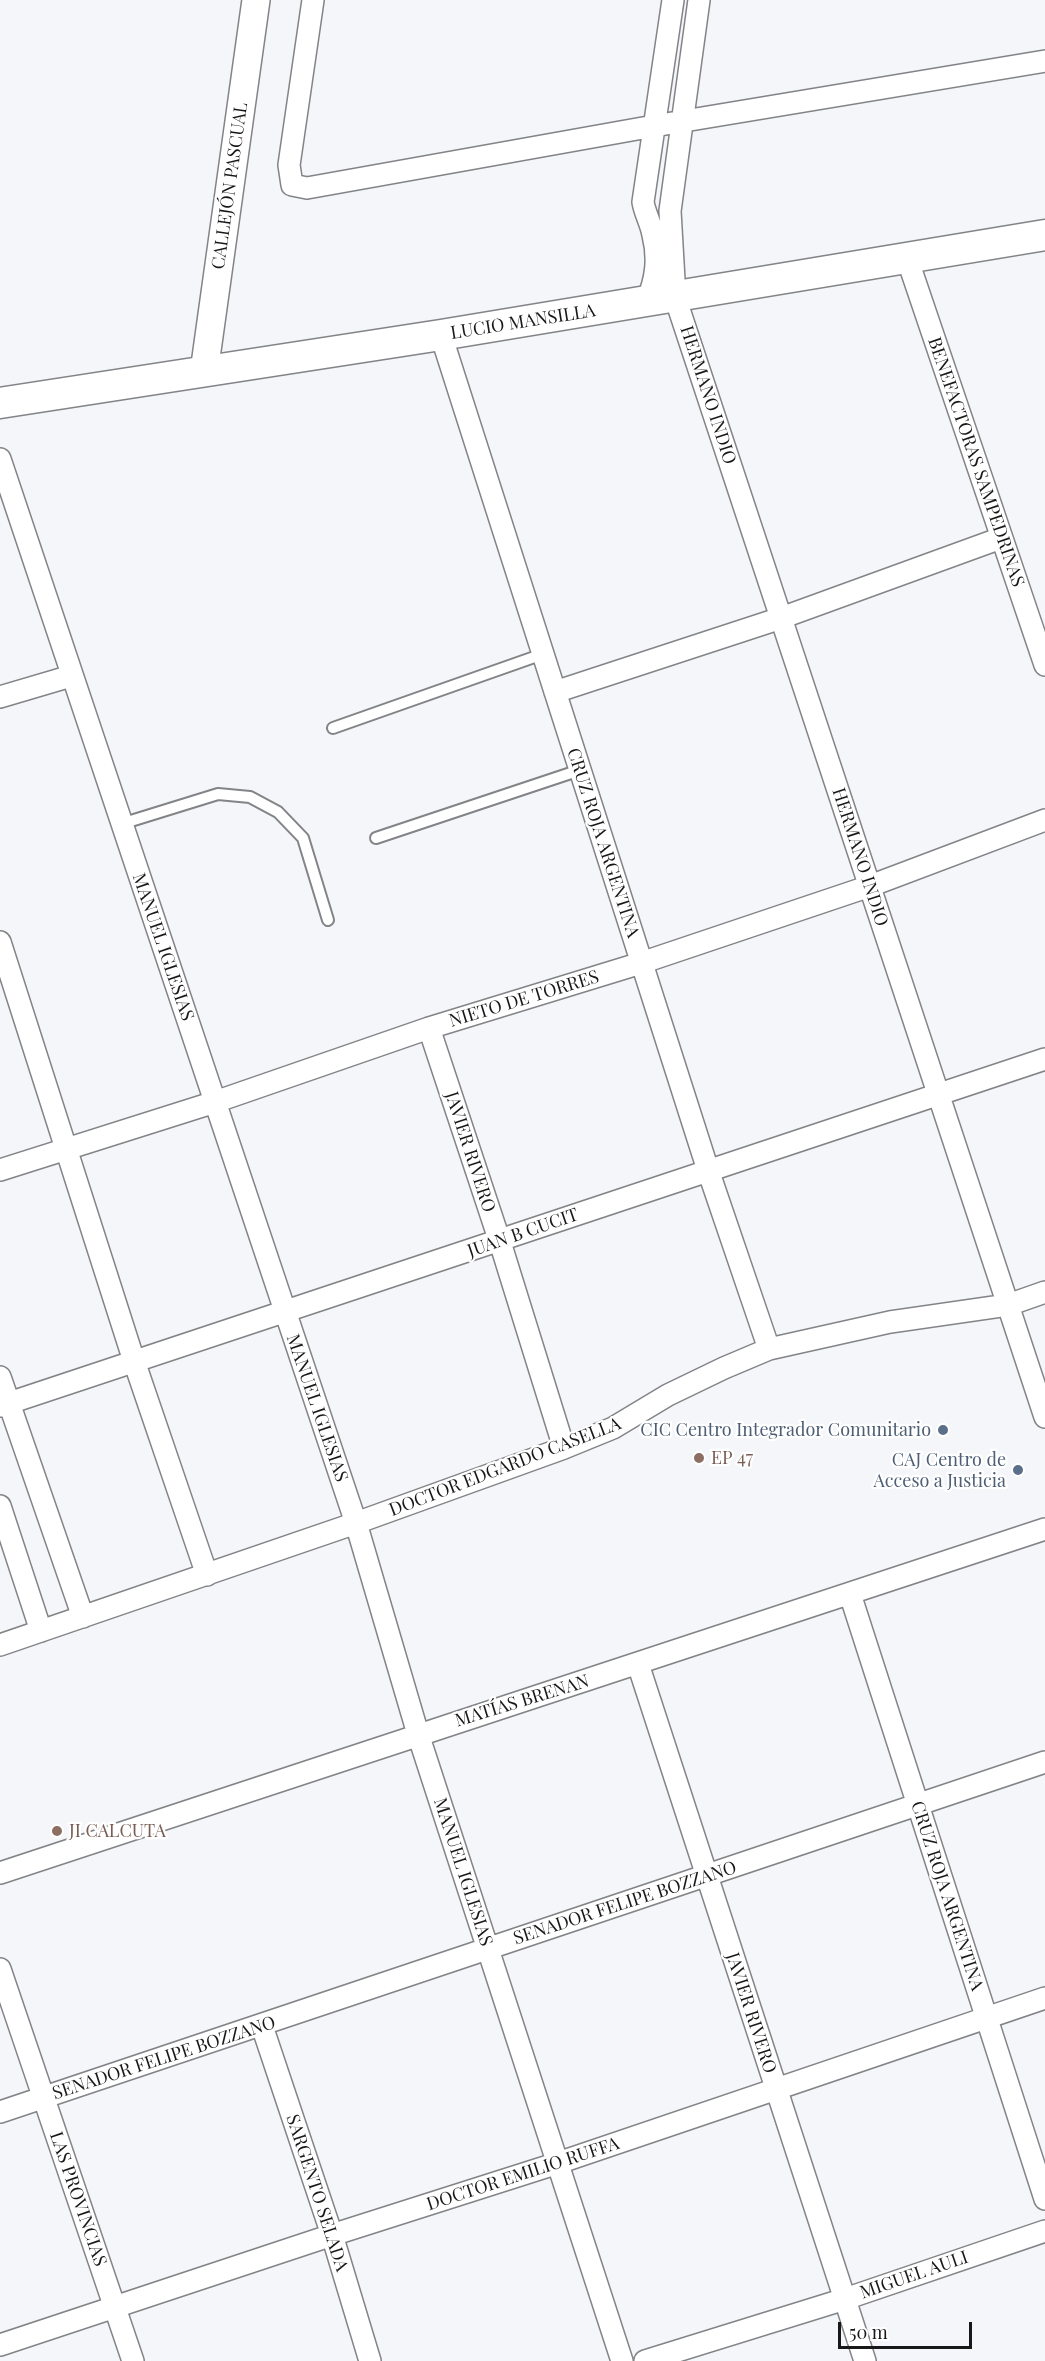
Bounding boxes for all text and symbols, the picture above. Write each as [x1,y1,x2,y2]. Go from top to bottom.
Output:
street label: CALLEJÓN PASCUAL [208,101,252,271]
street label: LUCIO MANSILLA [449,300,597,344]
street label: HERMANO INDIO [675,323,741,467]
street label: BENEFACTORAS SAMPEDRINAS [923,334,1029,590]
street label: CRUZ ROJA ARGENTINA [562,746,644,940]
street label: HERMANO INDIO [827,785,893,929]
street label: MANUEL IGLESIAS [128,870,198,1024]
street label: NIETO DE TORRES [447,966,601,1032]
street label: JAVIER RIVERO [440,1089,500,1215]
street label: JUAN B CUCIT [465,1204,581,1262]
street label: MANUEL IGLESIAS [282,1331,352,1485]
street label: DOCTOR EDGARDO CASELLA [386,1413,624,1521]
place label: CIC Centro Integrador Comunitario [640,1419,931,1441]
marker: CIC Centro Integrador Comunitario [936,1423,950,1437]
place label: EP 47 [711,1447,753,1469]
place label: CAJ Centro de Acceso a Justicia [873,1449,1006,1492]
marker: EP 47 [692,1451,706,1465]
marker: CAJ Centro de Acceso a Justicia [1011,1463,1025,1477]
street label: MATÍAS BRENAN [452,1670,592,1732]
street label: MANUEL IGLESIAS [429,1795,497,1949]
street label: CRUZ ROJA ARGENTINA [906,1799,988,1993]
place label: JI CALCUTA [69,1820,166,1842]
marker: JI CALCUTA [50,1824,64,1838]
street label: SENADOR FELIPE BOZZANO [511,1857,739,1949]
street label: JAVIER RIVERO [721,1950,781,2076]
street label: SENADOR FELIPE BOZZANO [50,2012,278,2104]
street label: SARGENTO SELADA [281,2112,353,2274]
street label: LAS PROVINCIAS [45,2129,111,2269]
street label: DOCTOR EMILIO RUFFA [424,2133,622,2215]
street label: MIGUEL AULI [857,2246,971,2304]
scale bar [841,2310,974,2348]
text: 50 m [849,2320,888,2344]

